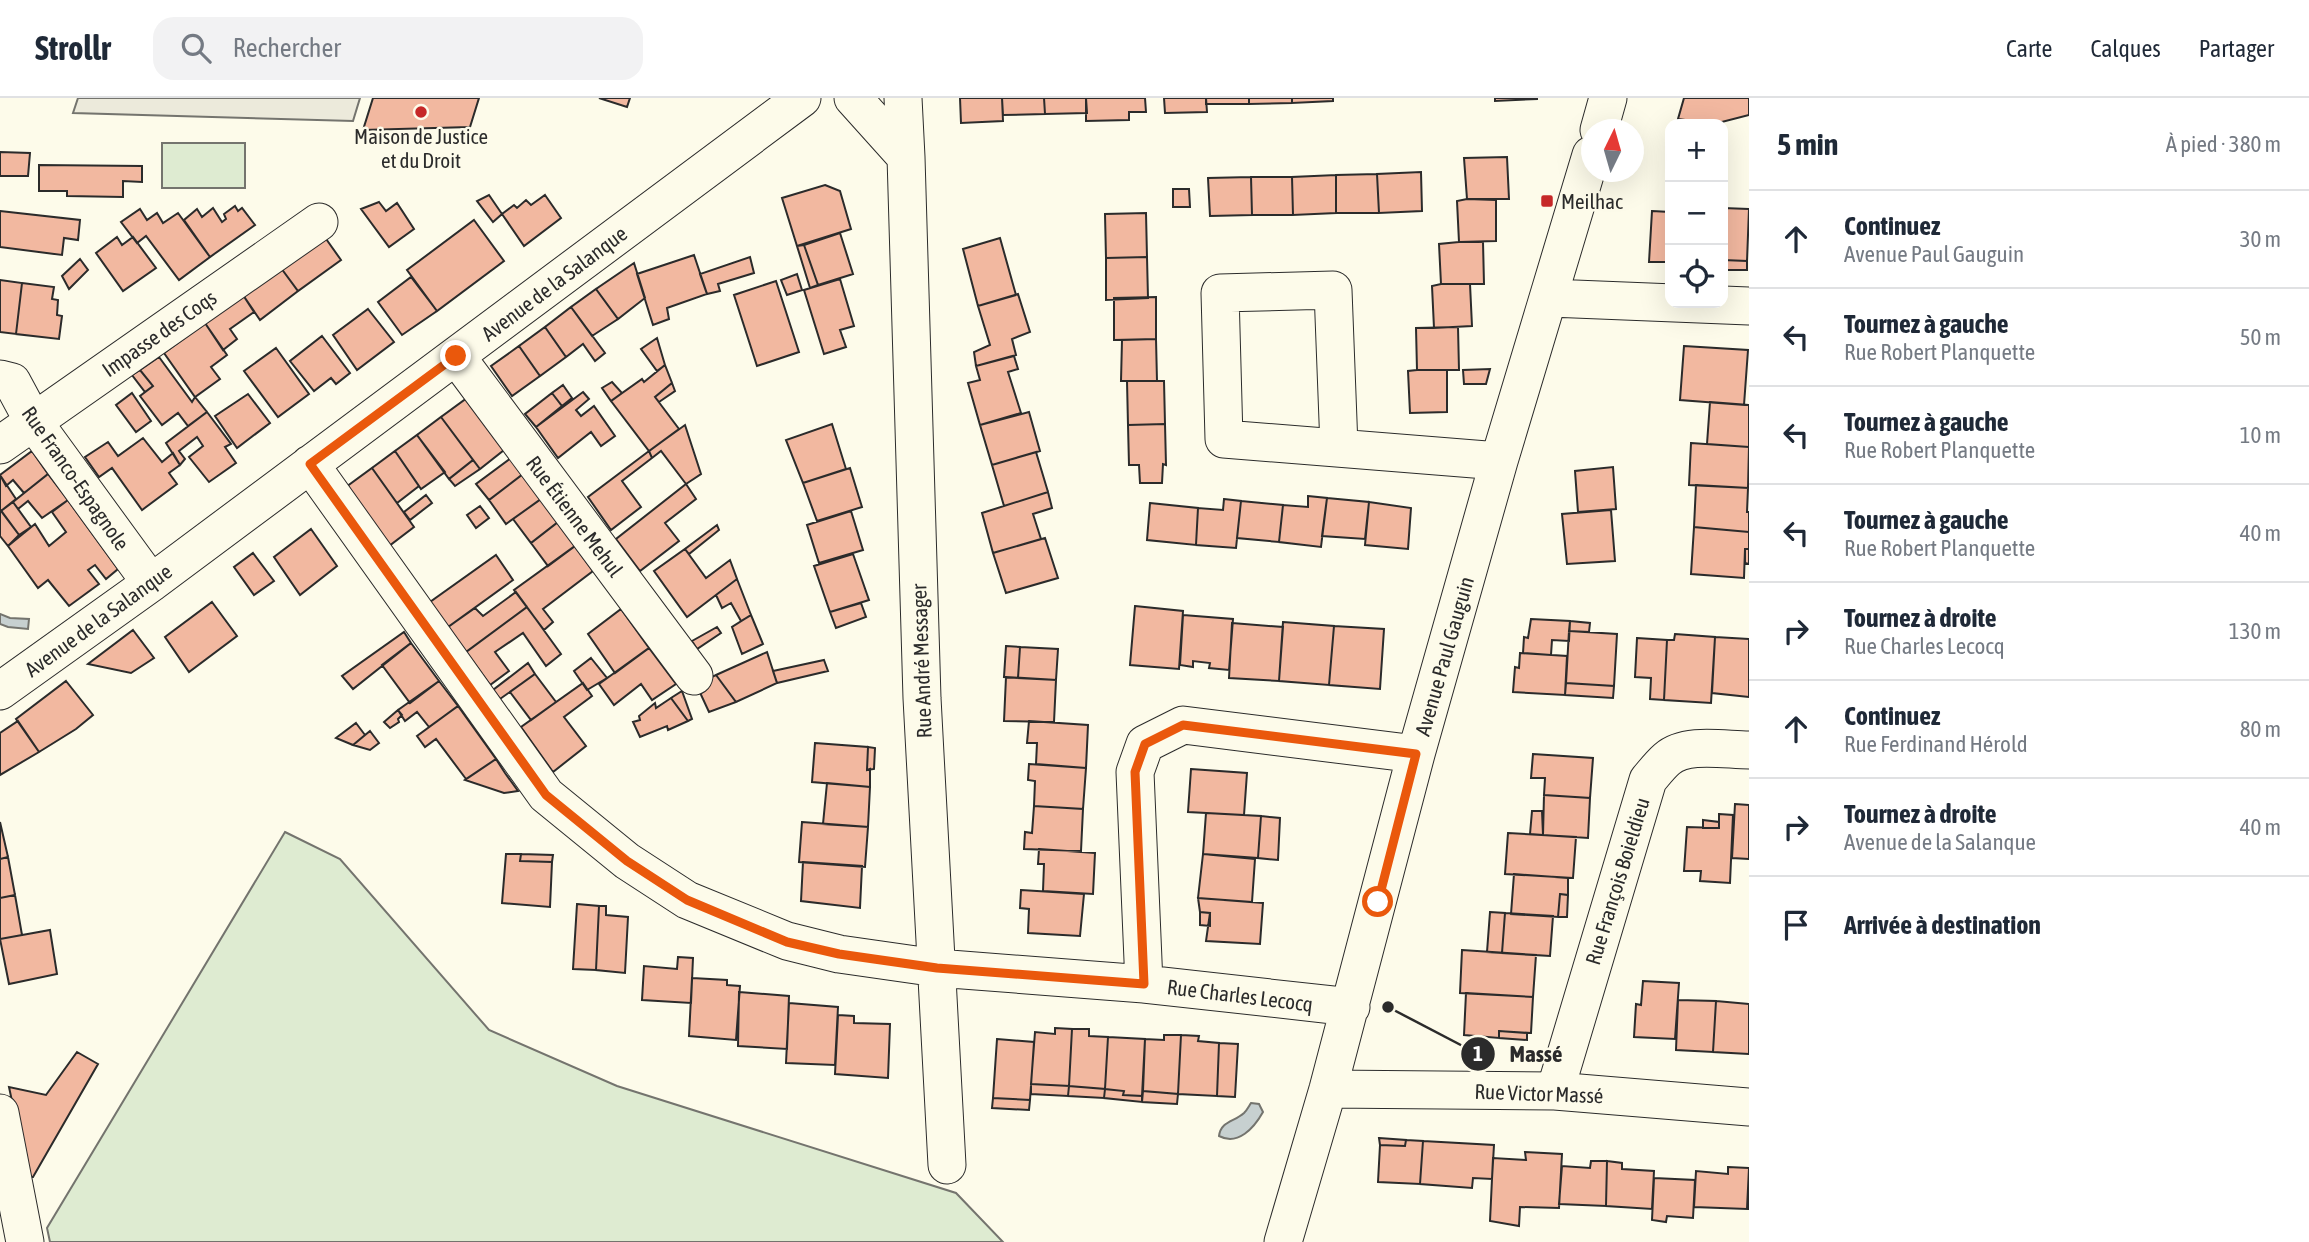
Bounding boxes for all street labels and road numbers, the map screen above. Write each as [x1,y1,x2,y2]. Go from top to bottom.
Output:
street label: Avenue de la Salanque [477,221,631,345]
street label: Impasse des Coqs [97,285,221,381]
street label: Rue Franco-Espagnole [17,402,135,554]
street label: Rue Étienne Mehul [522,451,628,581]
street label: Avenue de la Salanque [20,559,176,681]
street label: Avenue Paul Gauguin [1410,574,1478,738]
street label: Rue André Messager [906,583,936,739]
street label: Rue François Boieldieu [1580,794,1654,968]
street label: Rue Charles Lecocq [1166,974,1314,1016]
street label: Rue Victor Massé [1474,1079,1604,1107]

